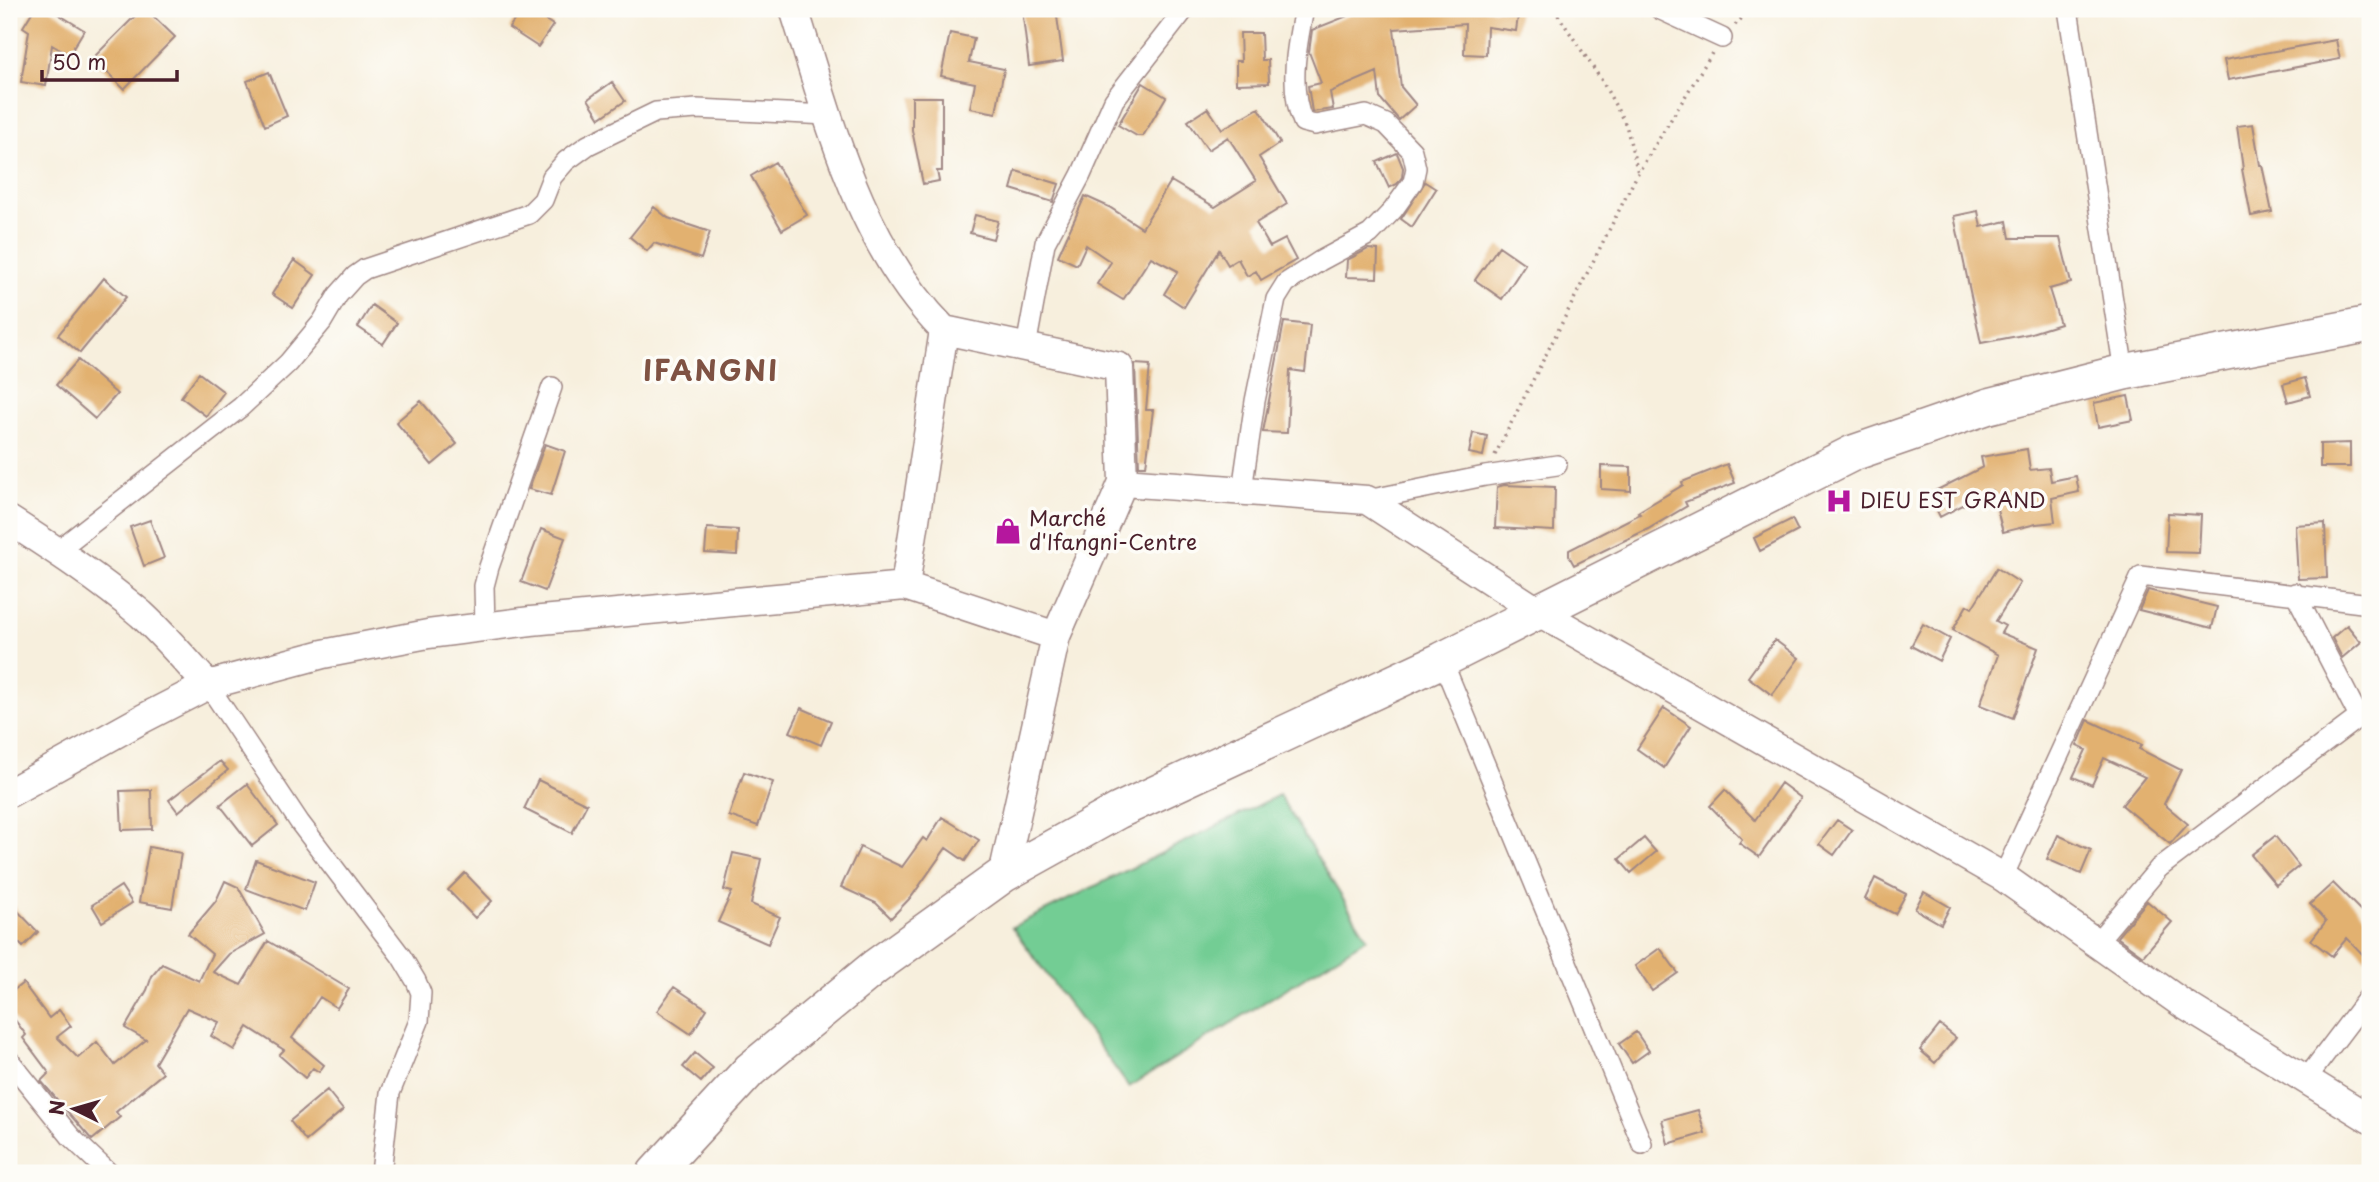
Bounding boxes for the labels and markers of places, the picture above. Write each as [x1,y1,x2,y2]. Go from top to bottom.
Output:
place label: DIEU EST GRAND [1860,483,2046,515]
hospital icon: DIEU EST GRAND [1824,486,1854,516]
place label: Marché d'Ifangni-Centre [1029,501,1197,557]
shop icon: Marché d'Ifangni-Centre [993,516,1023,546]

